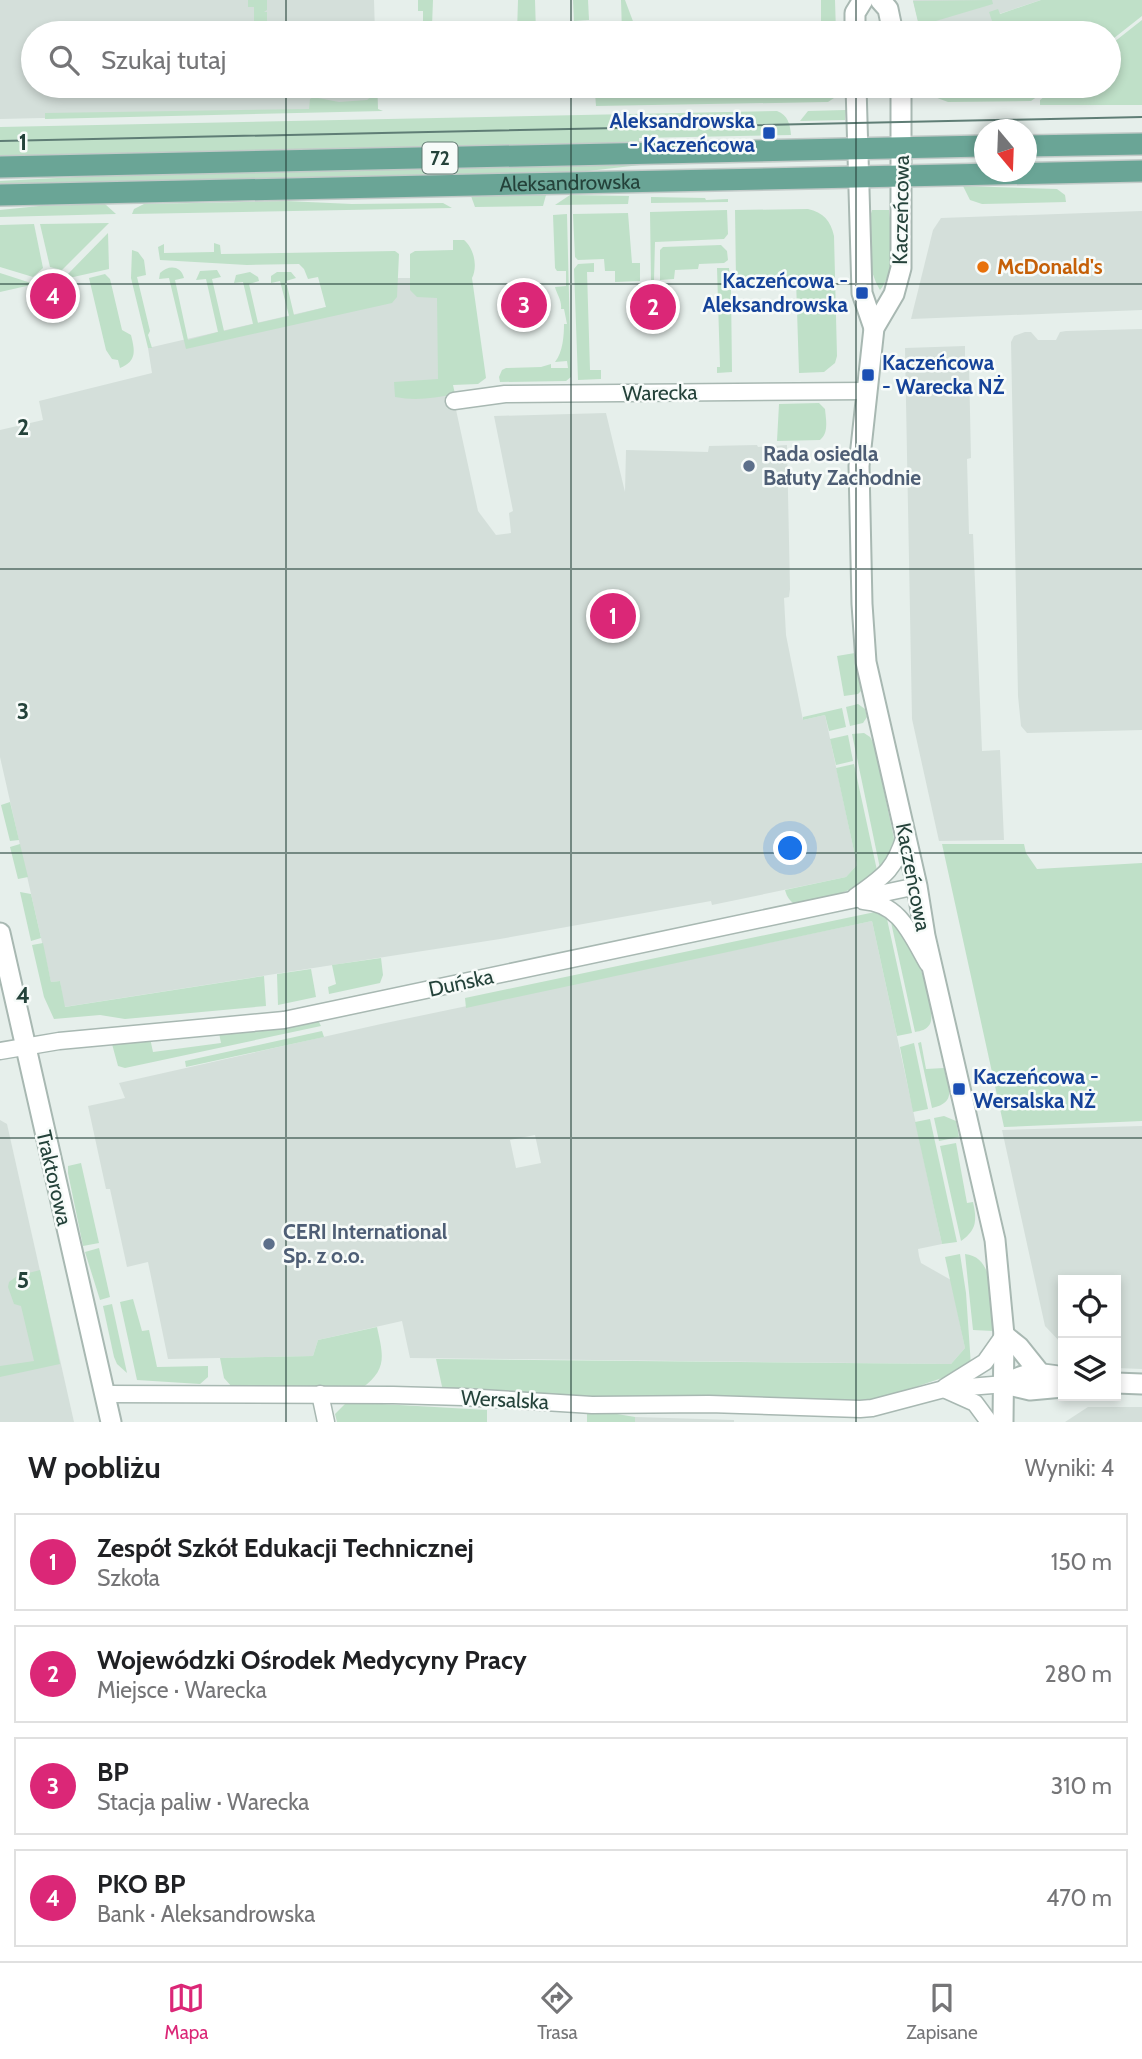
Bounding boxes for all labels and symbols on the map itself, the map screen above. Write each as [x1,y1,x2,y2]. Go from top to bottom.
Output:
place label: Aleksandrowska - Kaczeńcowa [609,108,756,157]
north arrow [974,119,1037,182]
marker: Aleksandrowska - Kaczeńcowa [761,125,777,141]
text: 1 [19,128,27,156]
road number: 72 [422,142,458,174]
street label: Kaczeńcowa [887,155,914,265]
street label: Aleksandrowska [499,169,641,197]
place label: McDonald's [997,254,1103,279]
marker: McDonald's [975,259,991,275]
place label: Kaczeńcowa - Aleksandrowska [702,268,849,317]
pin: 4 [30,270,76,322]
pin: 3 [501,279,547,331]
pin: 2 [630,281,676,333]
marker: Kaczeńcowa - Aleksandrowska [854,285,870,301]
place label: Kaczeńcowa - Warecka NŻ [882,350,1005,399]
marker: Kaczeńcowa - Warecka NŻ [860,367,876,383]
street label: Warecka [622,379,698,406]
text: 2 [17,413,29,441]
place label: Rada osiedla Bałuty Zachodnie [763,441,921,490]
marker: Rada osiedla Bałuty Zachodnie [741,458,757,474]
pin: 1 [590,590,636,642]
text: 3 [17,697,29,725]
street label: Kaczeńcowa [891,821,936,933]
your location [773,831,807,865]
street label: Duńska [426,963,496,1002]
text: 4 [16,981,30,1009]
place label: Kaczeńcowa - Wersalska NŻ [973,1064,1099,1113]
marker: Kaczeńcowa - Wersalska NŻ [951,1081,967,1097]
street label: Traktorowa [31,1128,78,1228]
place label: CERI International Sp. z o.o. [283,1219,448,1268]
marker: CERI International Sp. z o.o. [261,1236,277,1252]
text: 5 [17,1266,29,1294]
street label: Wersalska [460,1385,550,1414]

